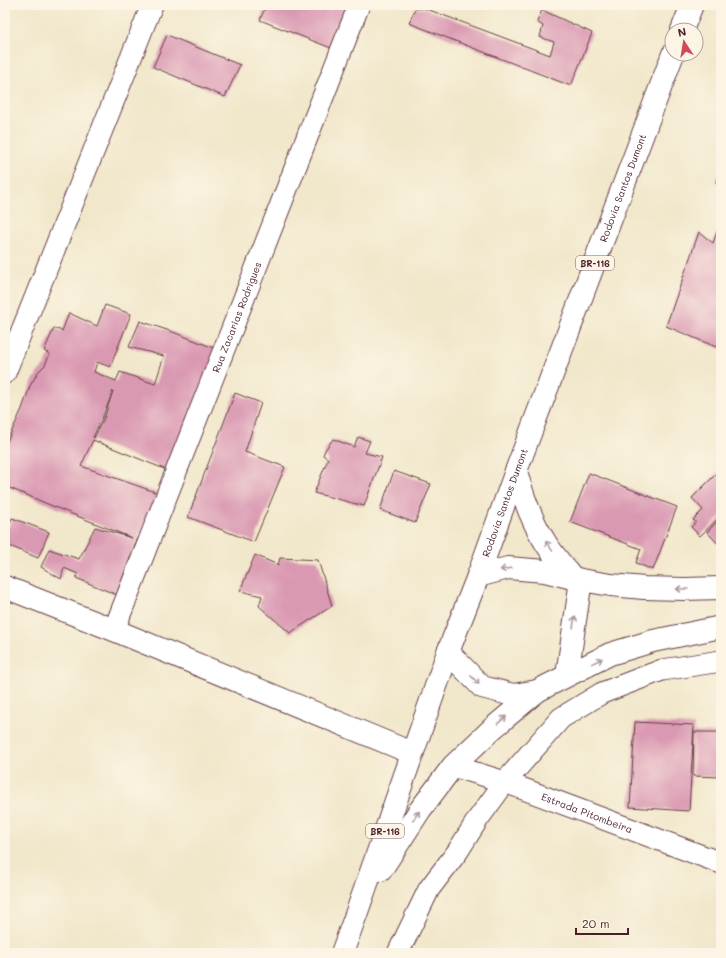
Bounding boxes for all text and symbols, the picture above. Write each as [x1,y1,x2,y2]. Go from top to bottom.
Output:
north arrow [664,22,704,62]
text: N [676,24,687,40]
street label: Rodovia Santos Dumont [596,132,649,244]
road number: BR-116 [576,256,614,270]
street label: Rua Zacarias Rodrigues [209,260,265,375]
street label: Rodovia Santos Dumont [479,446,531,559]
one-way arrow [545,541,553,552]
one-way arrow [500,565,513,573]
one-way arrow [676,585,689,593]
one-way arrow [570,616,578,629]
one-way arrow [590,657,602,664]
one-way arrow [470,675,480,685]
one-way arrow [497,716,507,725]
street label: Estrada Pitombeira [539,789,635,836]
one-way arrow [411,811,420,822]
road number: BR-116 [366,824,404,838]
scale bar [576,910,628,936]
text: 20 m [582,915,610,931]

